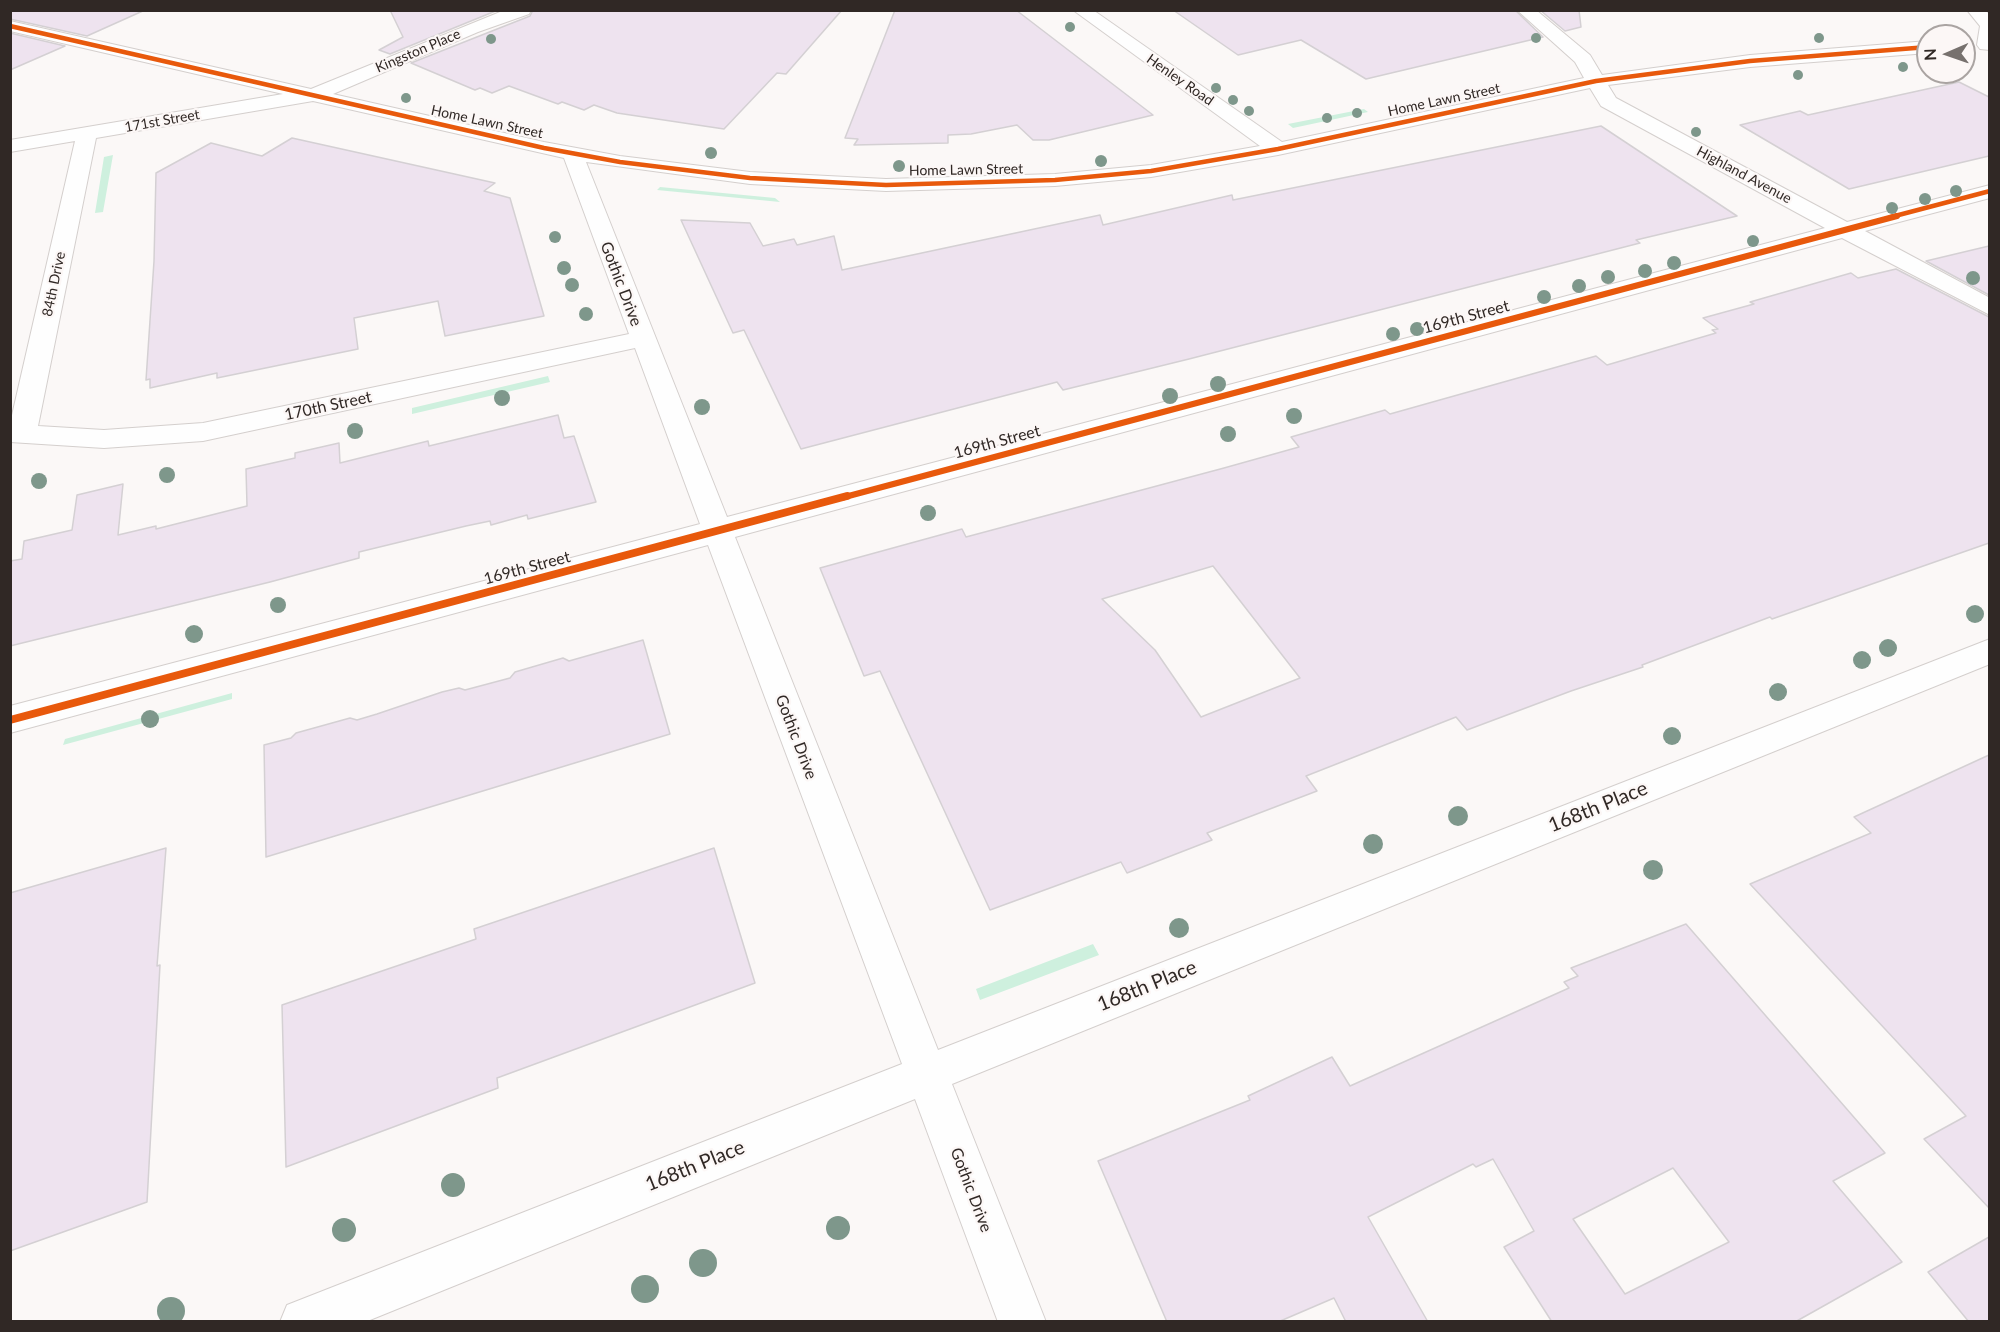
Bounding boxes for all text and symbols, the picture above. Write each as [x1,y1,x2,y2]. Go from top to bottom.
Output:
north arrow [1916,24,1976,84]
street label: Kingston Place [373,26,463,76]
text: N [1920,48,1939,61]
street label: Henley Road [1143,51,1217,109]
street label: Home Lawn Street [1386,80,1502,120]
street label: Home Lawn Street [429,102,545,142]
street label: 171st Street [123,106,201,136]
street label: Highland Avenue [1694,143,1794,207]
street label: Home Lawn Street [909,161,1023,179]
street label: Gothic Drive [596,239,646,329]
street label: 84th Drive [39,250,69,318]
street label: 169th Street [1421,296,1511,338]
street label: 170th Street [283,387,373,425]
street label: 169th Street [952,421,1042,463]
street label: 169th Street [482,547,572,589]
street label: Gothic Drive [771,692,821,782]
street label: 168th Place [1545,776,1651,838]
street label: 168th Place [1094,955,1200,1017]
street label: 168th Place [642,1135,748,1197]
street label: Gothic Drive [946,1145,996,1235]

